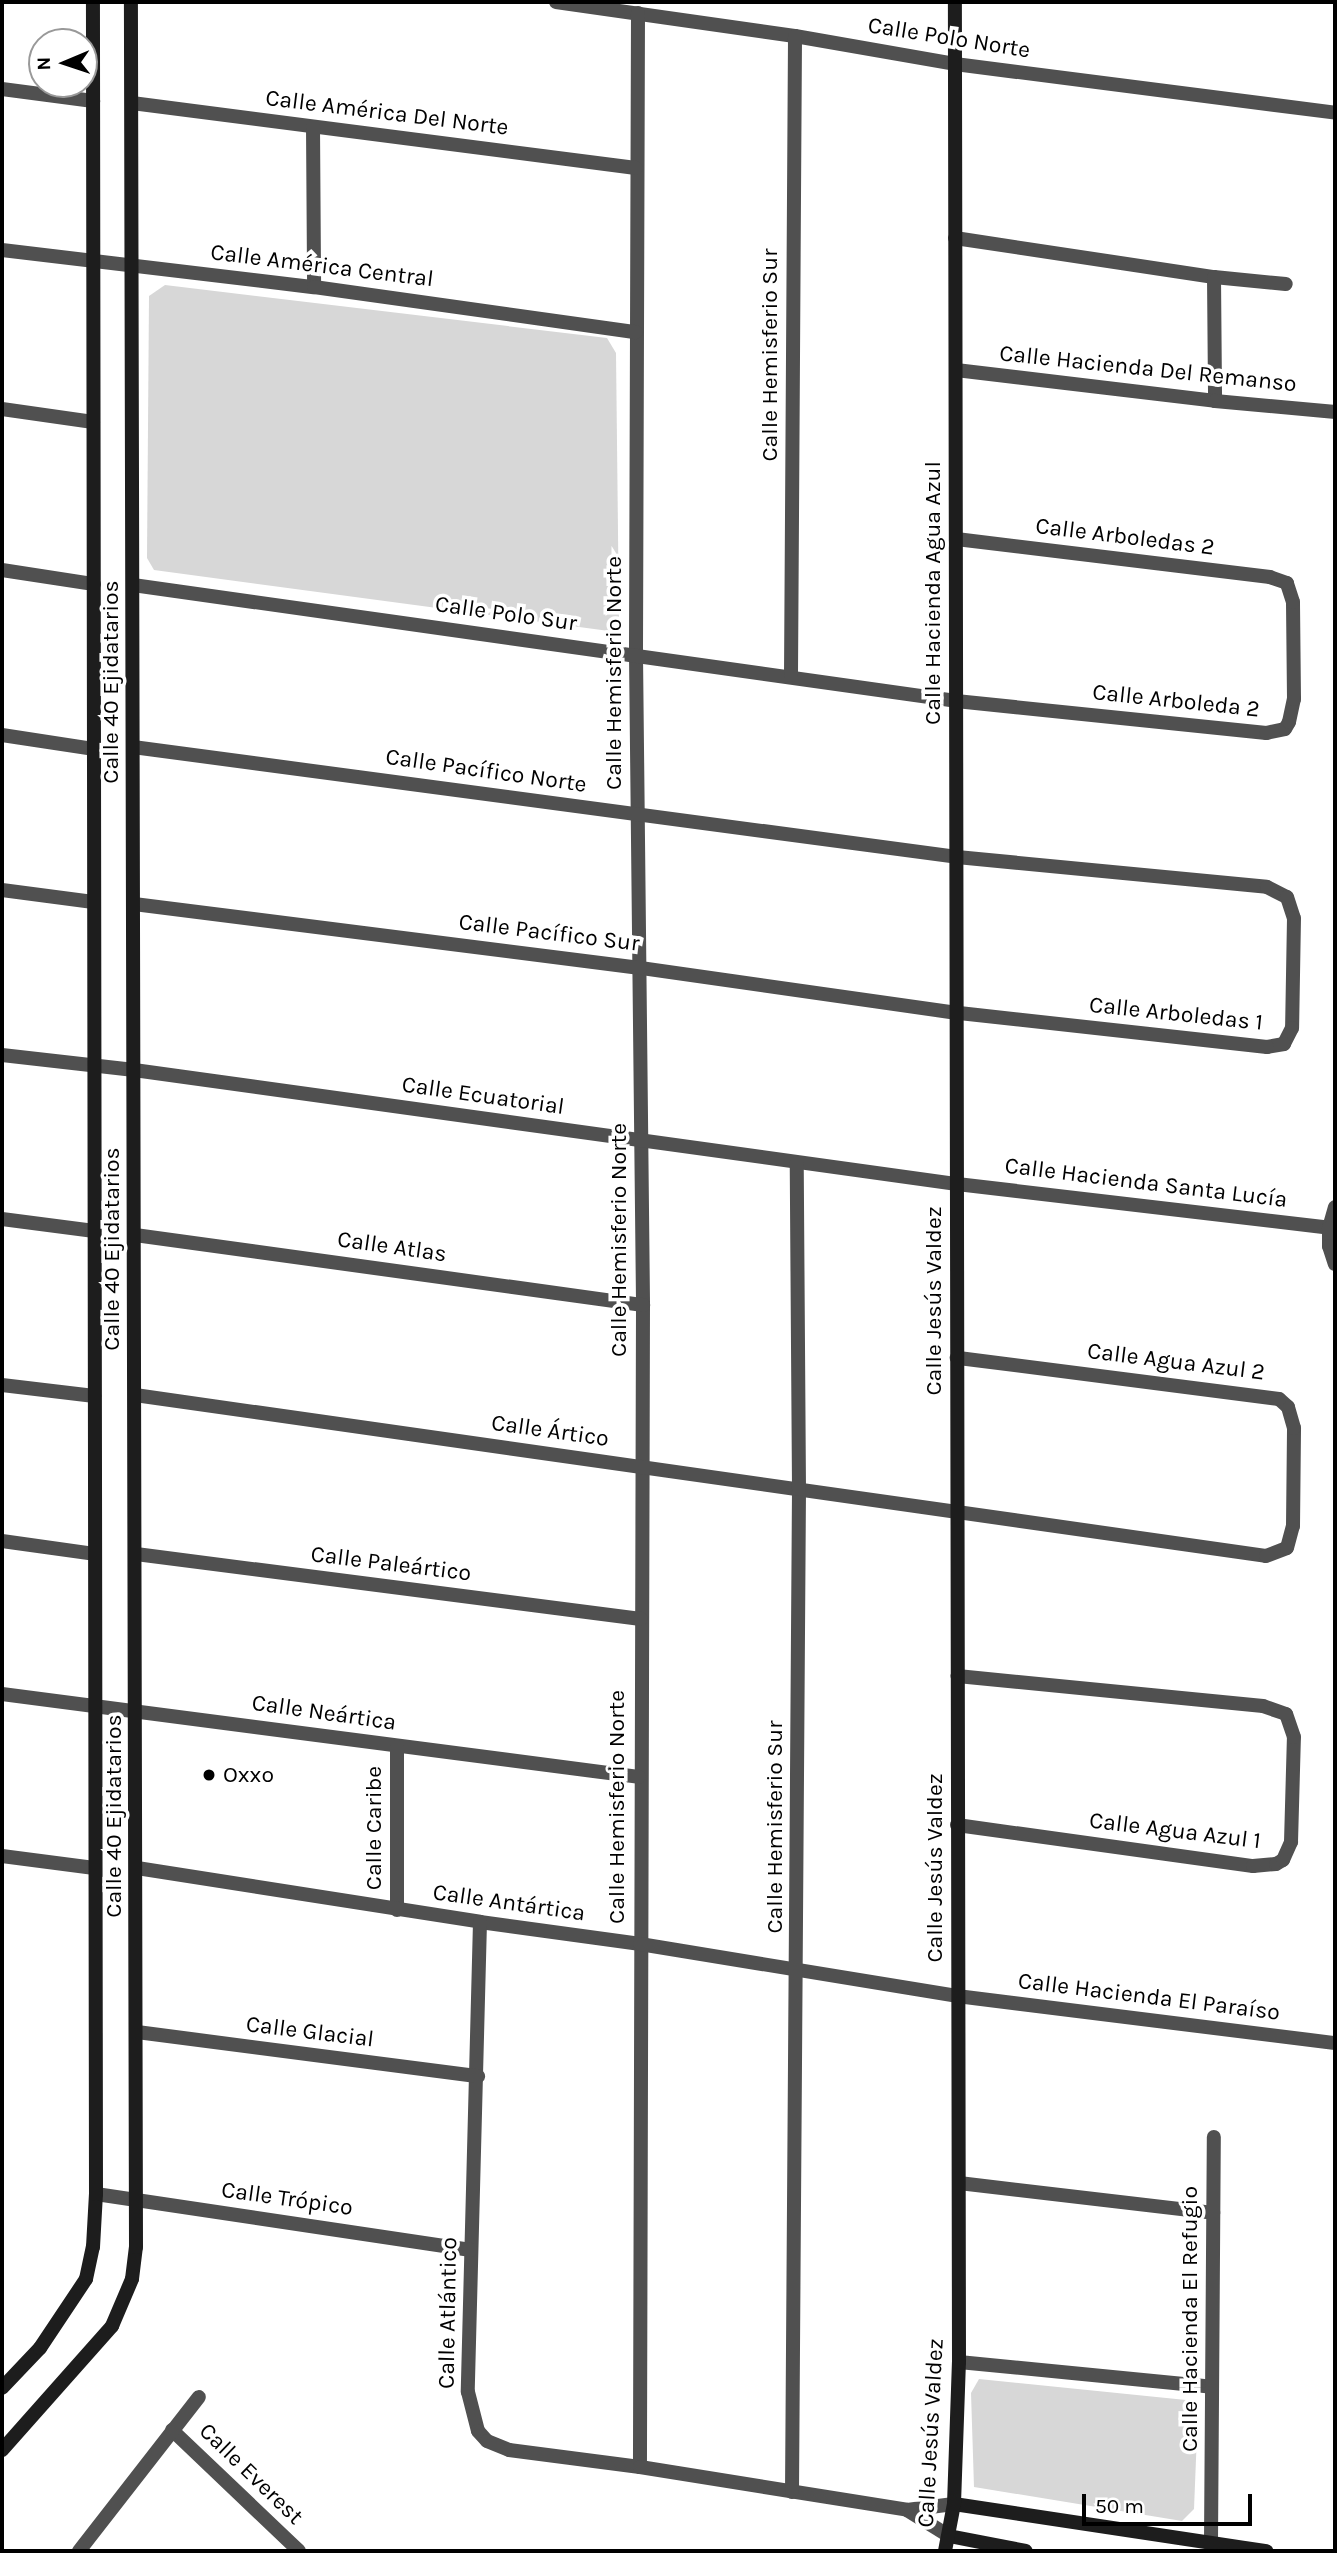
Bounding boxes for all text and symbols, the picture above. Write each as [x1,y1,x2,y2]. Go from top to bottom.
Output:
street label: Calle Polo Norte [866,12,1032,64]
north arrow [28,28,98,98]
text: N [33,56,55,71]
street label: Calle América Del Norte [264,84,510,142]
street label: Calle América Central [209,239,435,293]
street label: Calle Hemisferio Sur [756,249,784,461]
street label: Calle Hacienda Del Remanso [998,340,1298,398]
street label: Calle Hacienda Agua Azul [919,461,947,725]
street label: Calle Arboledas 2 [1034,512,1216,562]
street label: Calle Hemisferio Norte [600,556,628,790]
street label: Calle 40 Ejidatarios [97,580,125,784]
street label: Calle Polo Sur [433,590,579,638]
street label: Calle Arboleda 2 [1091,678,1261,724]
street label: Calle Pacífico Norte [384,743,588,799]
street label: Calle Pacífico Sur [457,908,641,958]
street label: Calle Arboledas 1 [1088,991,1264,1037]
street label: Calle Ecuatorial [400,1071,566,1121]
street label: Calle Hemisferio Norte [605,1123,633,1357]
street label: Calle 40 Ejidatarios [98,1147,126,1351]
street label: Calle Hacienda Santa Lucía [1003,1152,1289,1214]
street label: Calle Jesús Valdez [920,1206,948,1396]
street label: Calle Atlas [336,1226,448,1268]
street label: Calle Agua Azul 2 [1086,1337,1266,1387]
street label: Calle Ártico [489,1409,611,1453]
street label: Calle Paleártico [309,1540,473,1588]
street label: Calle Neártica [250,1689,398,1737]
street label: Calle Hemisferio Norte [603,1690,631,1924]
street label: Calle 40 Ejidatarios [100,1714,128,1918]
street label: Calle Hemisferio Sur [761,1721,789,1933]
place label: Oxxo [223,1761,274,1789]
street label: Calle Caribe [360,1766,388,1890]
marker: Oxxo [201,1767,217,1783]
street label: Calle Jesús Valdez [921,1773,949,1963]
street label: Calle Agua Azul 1 [1088,1807,1262,1855]
street label: Calle Antártica [431,1879,587,1927]
street label: Calle Hacienda El Paraíso [1016,1967,1282,2027]
street label: Calle Glacial [244,2010,376,2054]
street label: Calle Trópico [220,2176,354,2222]
street label: Calle Hacienda El Refugio [1176,2186,1204,2452]
street label: Calle Atlántico [433,2237,463,2389]
street label: Calle Jesús Valdez [912,2338,950,2528]
street label: Calle Everest [193,2418,309,2530]
scale bar [1085,2480,1255,2524]
text: 50 m [1095,2494,1144,2518]

